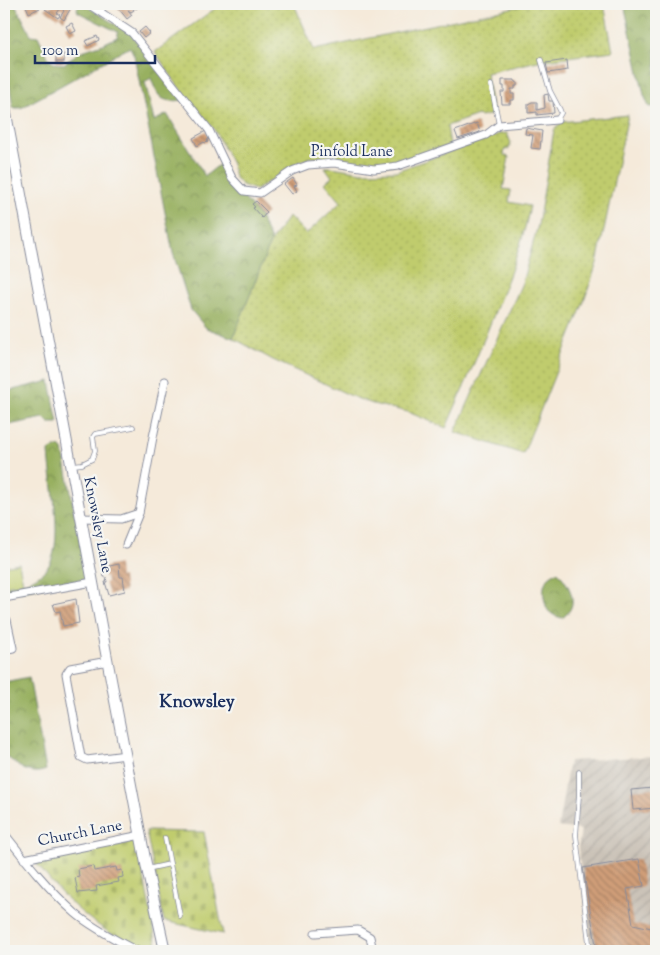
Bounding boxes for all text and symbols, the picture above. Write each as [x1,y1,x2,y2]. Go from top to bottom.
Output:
scale bar [35,32,155,64]
text: 100 m [42,41,79,62]
street label: Pinfold Lane [311,142,393,163]
street label: Knowsley Lane [77,475,117,575]
district label: Knowsley [159,690,235,716]
street label: Church Lane [36,816,124,852]

